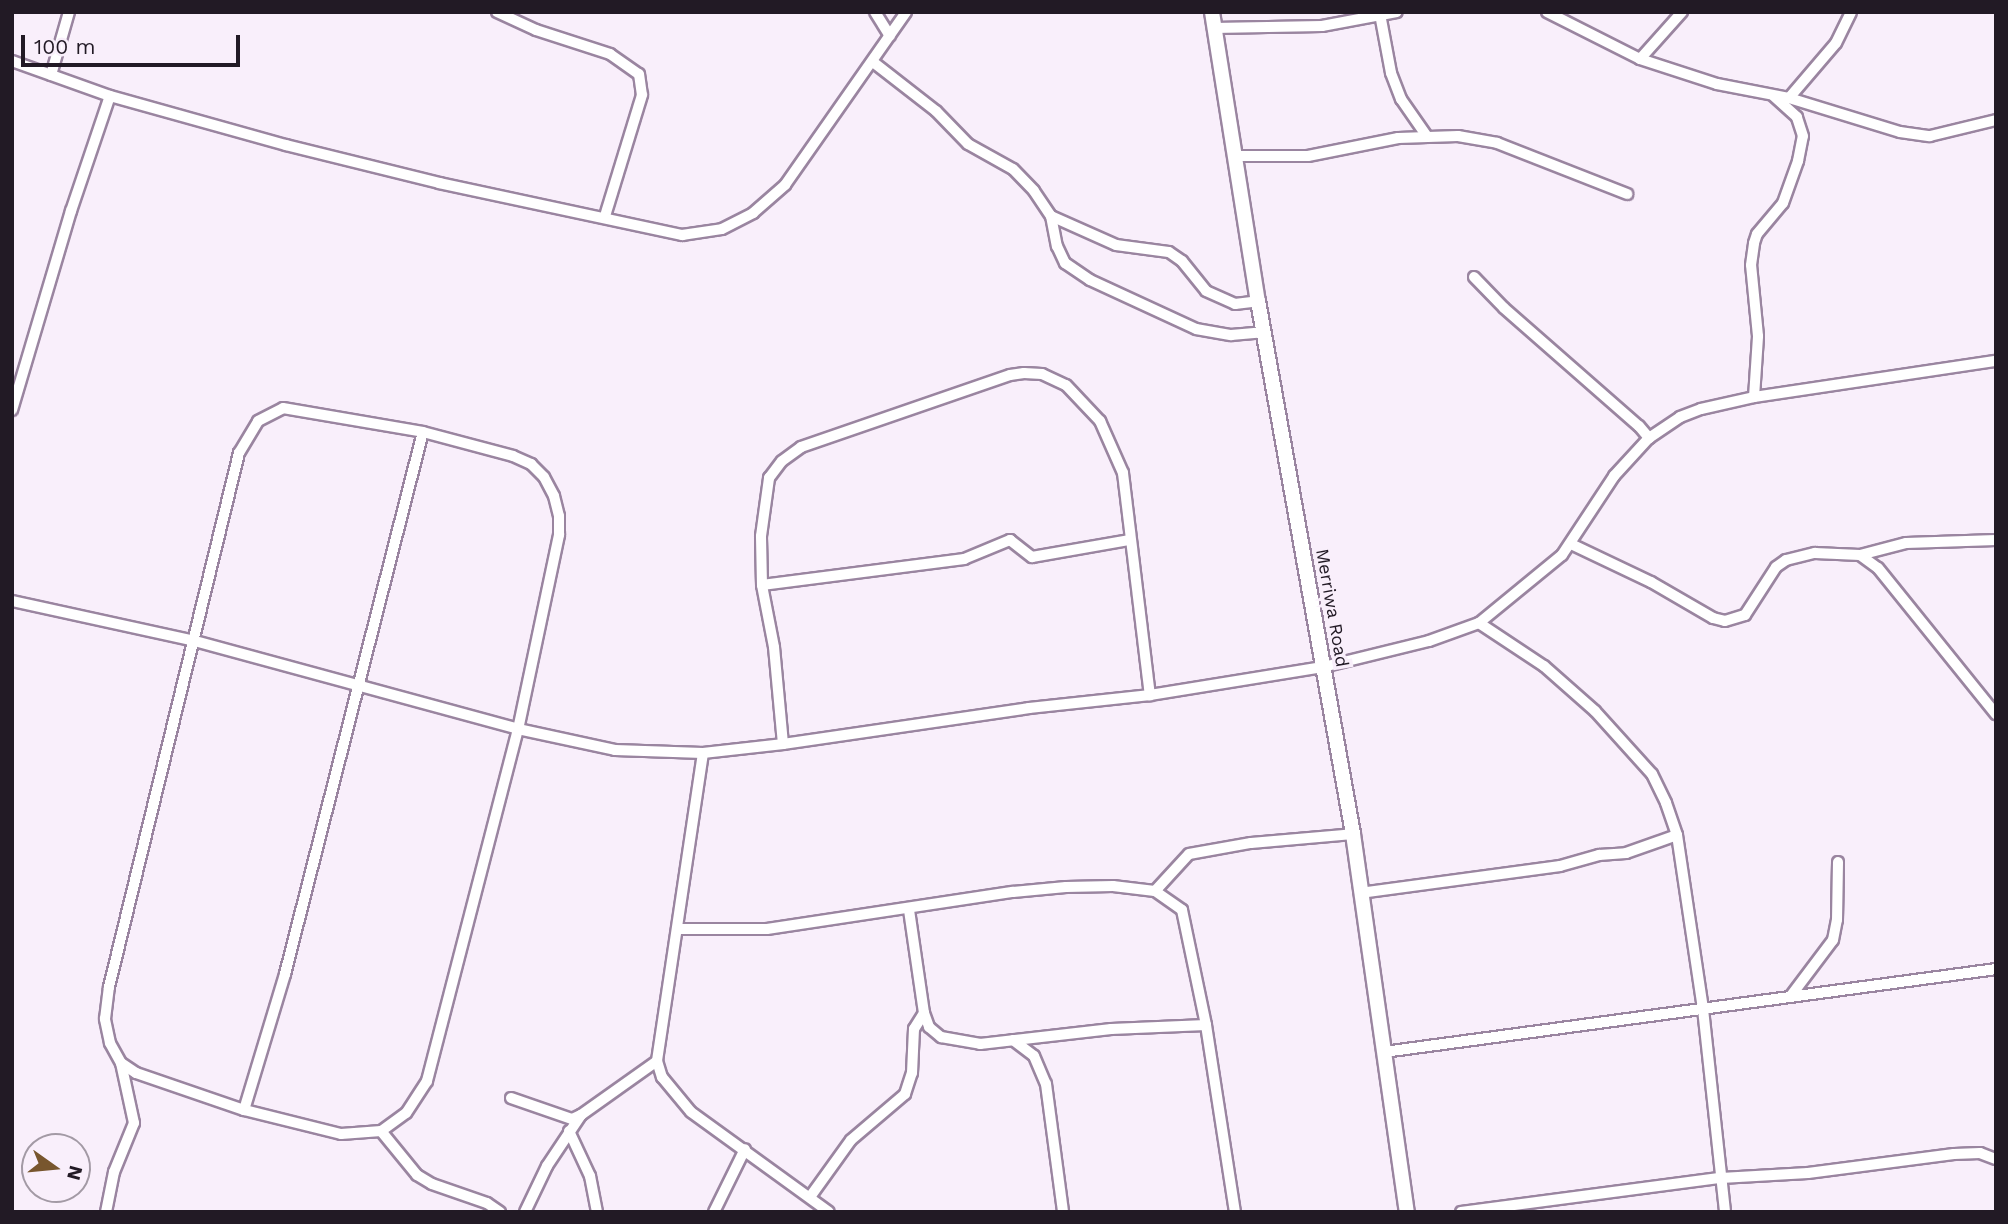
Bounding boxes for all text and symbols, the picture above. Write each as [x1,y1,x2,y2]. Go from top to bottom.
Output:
scale bar [24,21,243,65]
text: 100 m [34,34,96,59]
street label: Merriwa Road [1311,547,1353,669]
north arrow [21,1133,91,1203]
text: N [62,1163,88,1183]

